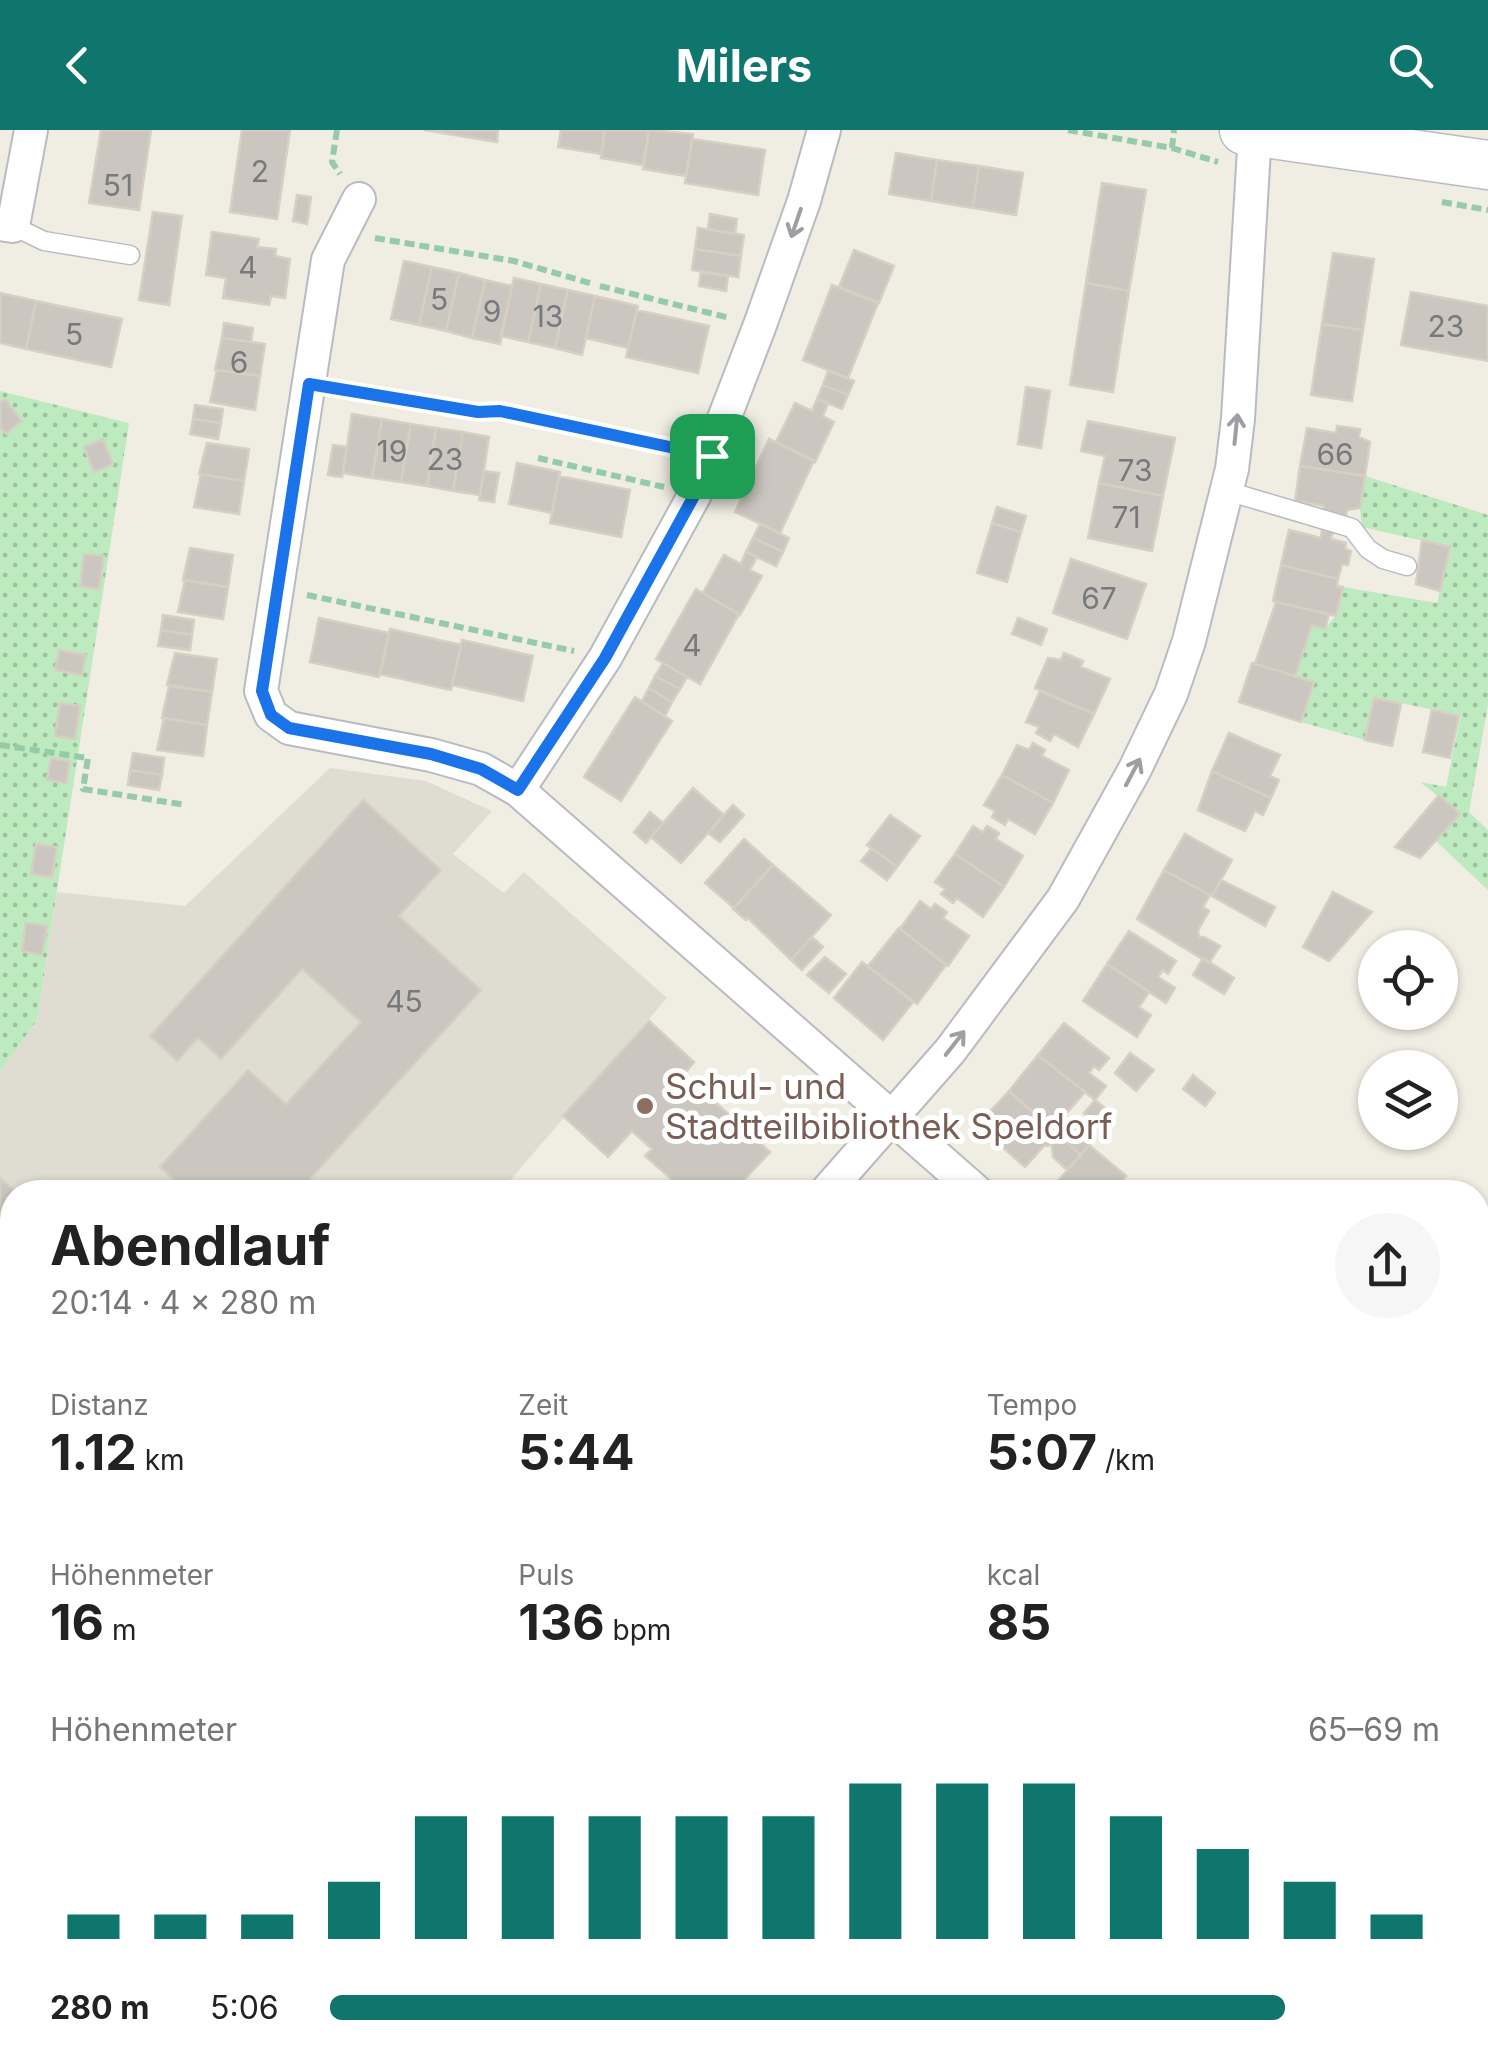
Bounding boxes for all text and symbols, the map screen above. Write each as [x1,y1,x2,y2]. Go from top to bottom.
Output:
icon: back [50,38,105,93]
text: Milers [676,38,812,93]
icon: search [1383,38,1438,93]
house number: 2 [251,153,269,189]
house number: 51 [103,167,133,203]
one-way arrow [786,207,804,238]
house number: 4 [238,249,258,285]
house number: 5 [430,281,448,317]
house number: 9 [483,293,501,329]
house number: 13 [533,298,563,334]
house number: 23 [1428,308,1464,344]
house number: 5 [65,316,83,352]
house number: 6 [230,344,248,380]
pin [670,414,755,499]
one-way arrow [1227,414,1246,446]
icon: arrive [685,429,740,484]
house number: 19 [377,433,407,469]
house number: 66 [1316,436,1354,472]
house number: 23 [427,441,463,477]
house number: 73 [1117,452,1153,488]
house number: 71 [1111,499,1141,535]
house number: 67 [1081,580,1117,616]
house number: 4 [682,627,702,663]
one-way arrow [1124,758,1143,788]
map controls [1358,930,1458,1150]
button: locate [1358,930,1458,1030]
house number: 45 [385,983,423,1019]
one-way arrow [944,1030,965,1057]
button: layers [1358,1050,1458,1150]
place label: Schul- und Stadtteilbibliothek Speldorf [665,1065,1113,1147]
marker: Schul- und Stadtteilbibliothek Speldorf [634,1095,656,1117]
text: Abendlauf [50,1212,330,1278]
button: share [1335,1213,1440,1318]
text: 20:14 · 4 × 280 m [50,1283,316,1322]
text: Distanz [50,1388,149,1422]
text: Zeit [518,1388,568,1422]
text: Tempo [987,1388,1077,1422]
text: 1.12 [50,1422,137,1482]
text: 5:44 [518,1422,635,1482]
text: 5:07 [987,1422,1097,1482]
text: km [137,1443,185,1477]
text: /km [1097,1443,1155,1477]
text: Höhenmeter [50,1558,214,1592]
text: Puls [518,1558,574,1592]
text: kcal [987,1558,1040,1592]
text: 16 [50,1592,104,1652]
text: 136 [518,1592,605,1652]
text: 85 [987,1592,1051,1652]
text: m [104,1613,136,1647]
text: bpm [605,1613,671,1647]
text: Höhenmeter [50,1710,237,1749]
text: 65–69 m [1308,1710,1440,1749]
text: 280 m [50,1988,149,2027]
text: 5:06 [210,1988,279,2027]

